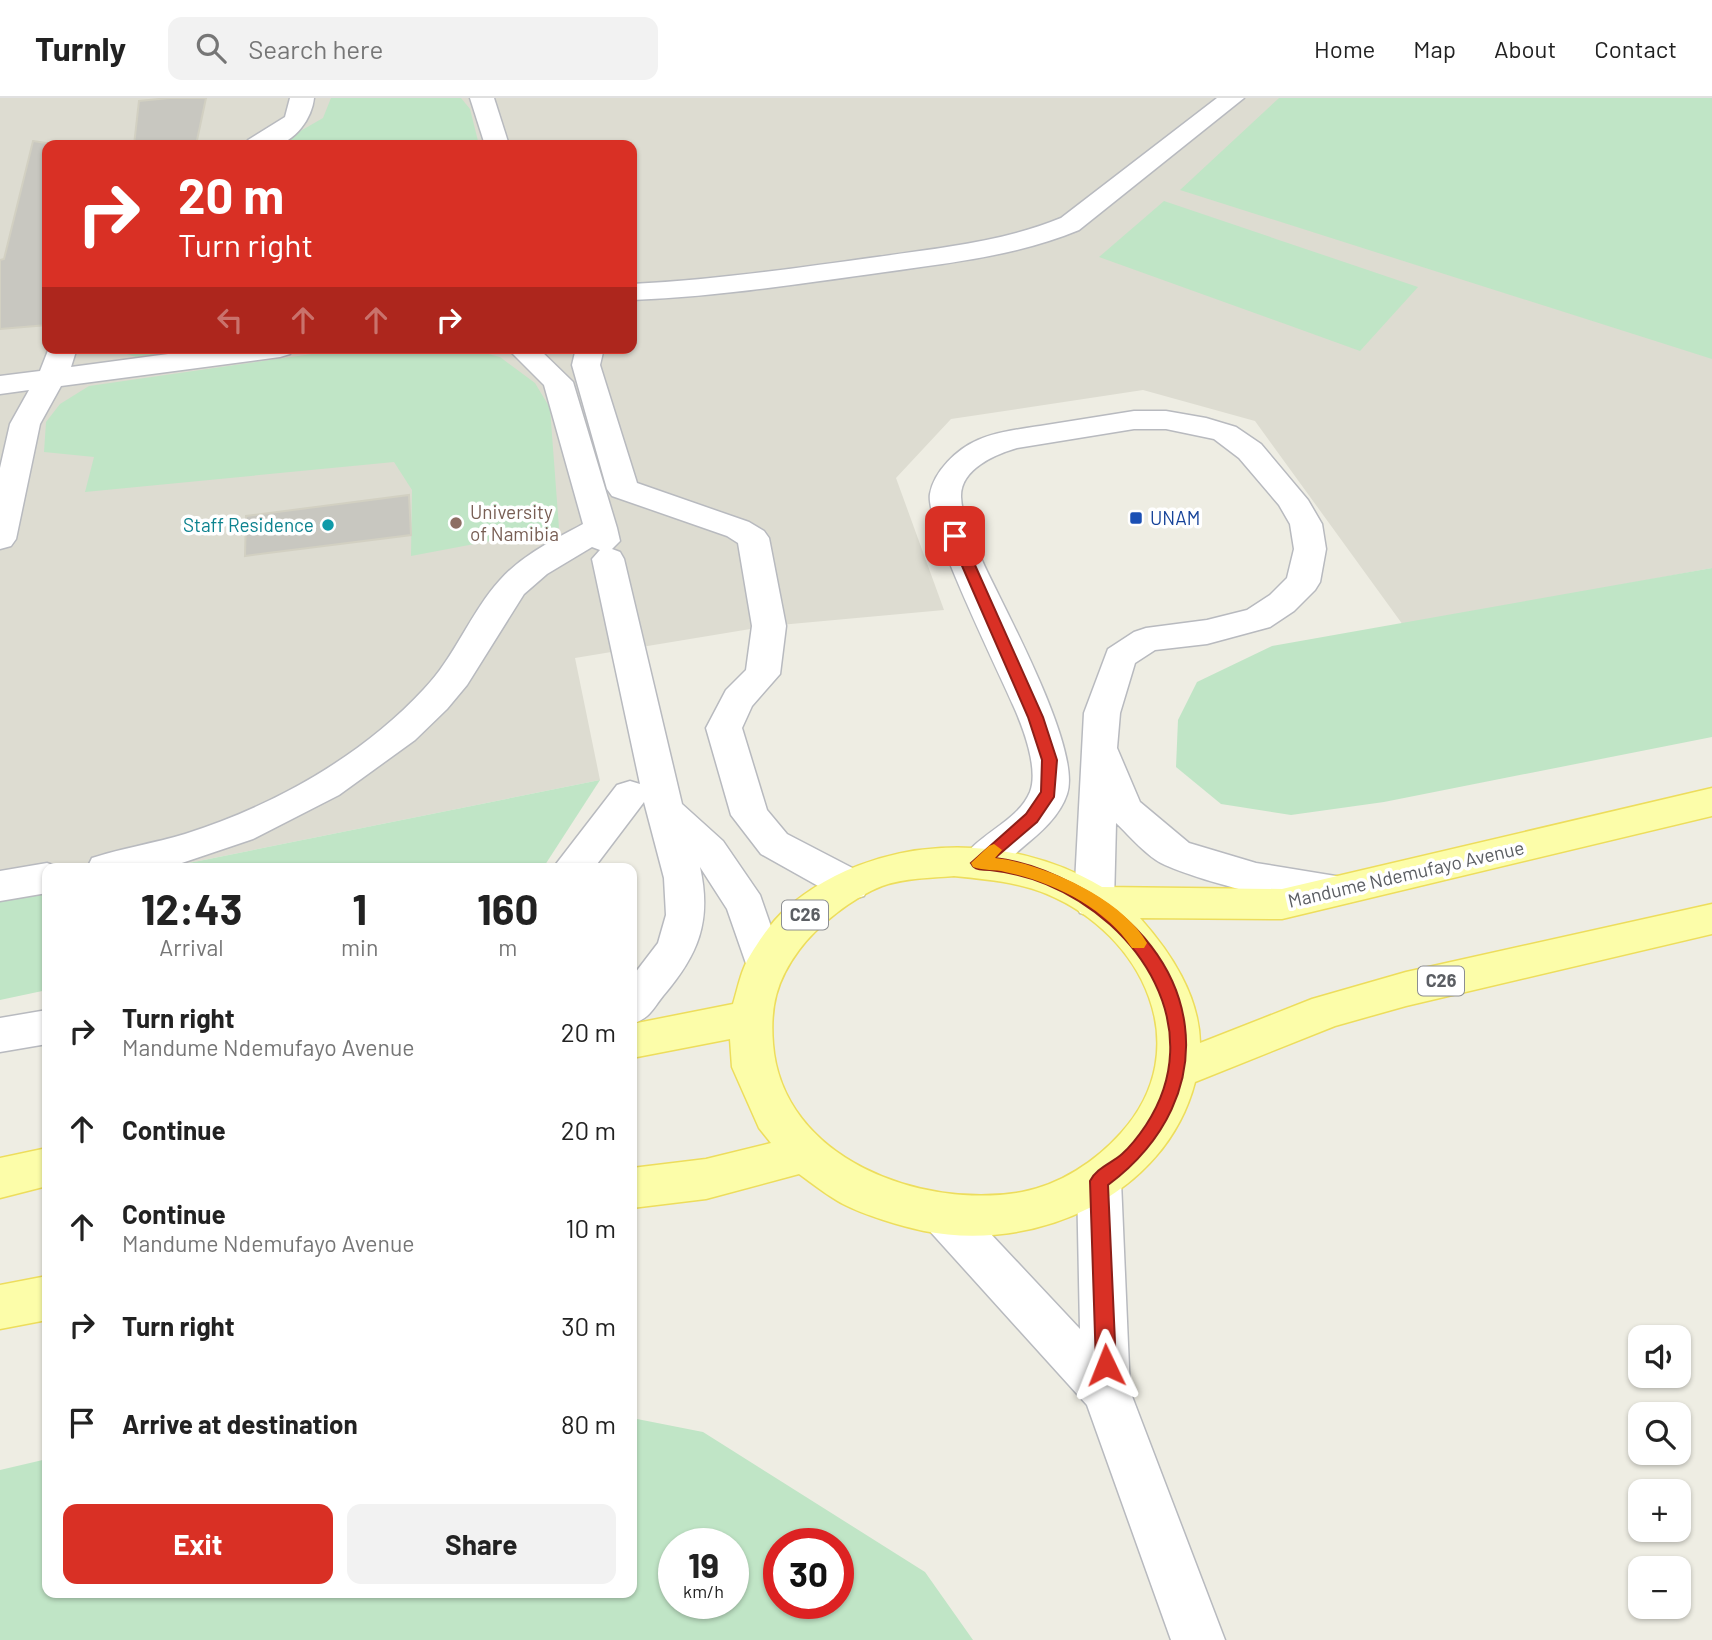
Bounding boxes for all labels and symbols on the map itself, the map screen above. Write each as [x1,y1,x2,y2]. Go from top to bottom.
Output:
place label: University of Namibia [470,500,559,545]
pin [925,506,985,566]
place label: UNAM [1150,506,1200,529]
marker: UNAM [1128,510,1144,526]
place label: Staff Residence [183,513,314,536]
marker: University of Namibia [448,515,464,531]
marker: Staff Residence [320,517,336,533]
street label: Mandume Ndemufayo Avenue [1286,835,1526,912]
road number: C26 [782,900,828,930]
road number: C26 [1418,966,1464,996]
position arrow [1069,1328,1143,1402]
speed limit sign: 30 [763,1528,854,1619]

